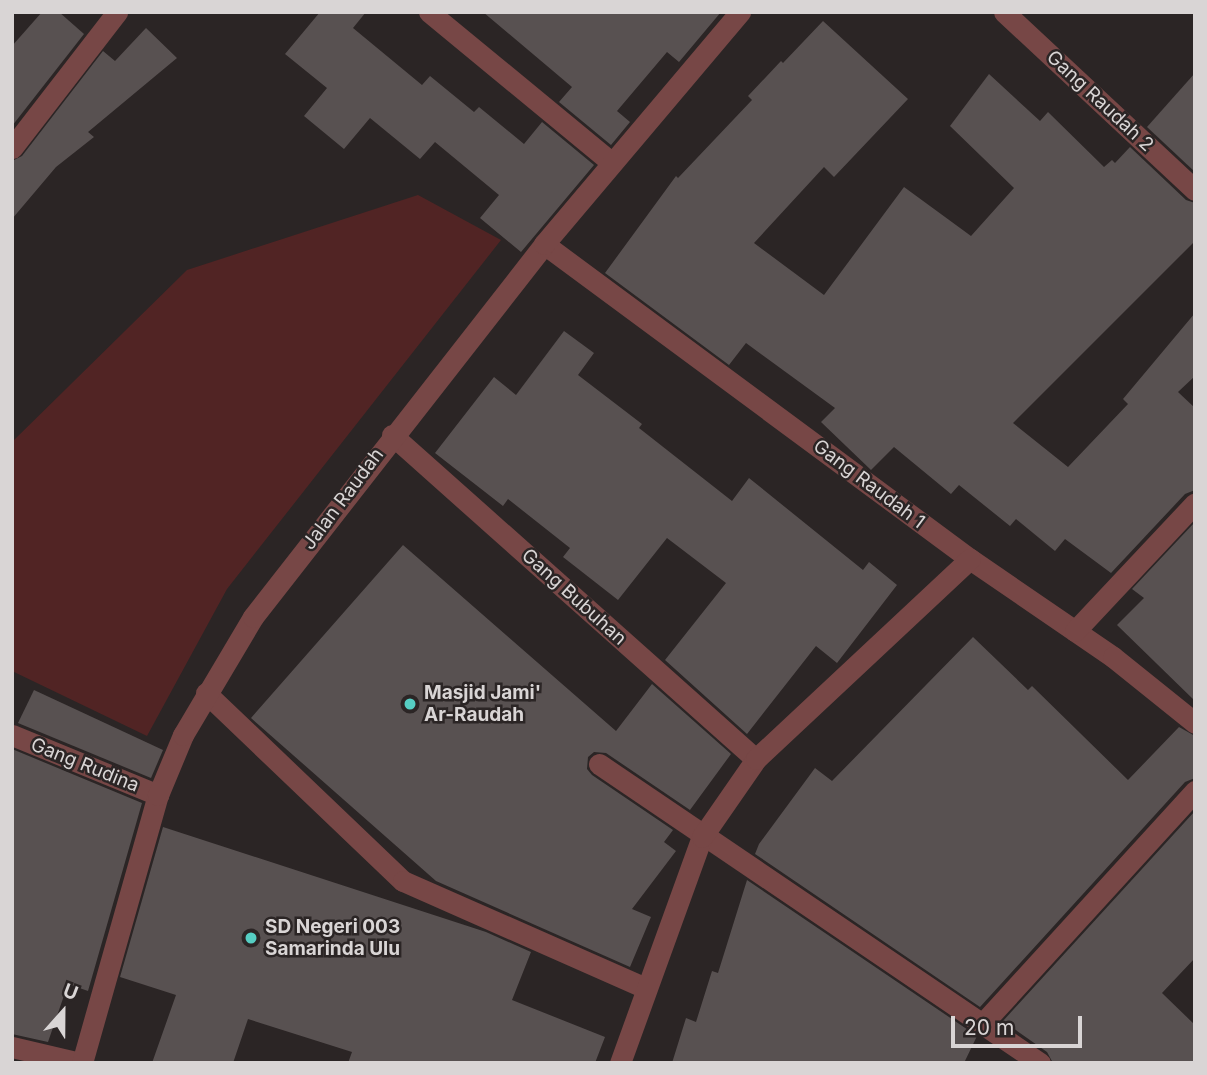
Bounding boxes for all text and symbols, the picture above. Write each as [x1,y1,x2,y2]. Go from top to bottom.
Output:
street label: Gang Raudah 2 [1042,46,1158,156]
street label: Gang Raudah 1 [809,435,929,533]
street label: Jalan Raudah [298,444,388,554]
street label: Gang Bubuhan [517,544,631,650]
place label: Masjid Jami' Ar-Raudah [424,682,541,726]
marker: Masjid Jami' Ar-Raudah [402,696,418,712]
street label: Gang Rudina [28,733,142,797]
place label: SD Negeri 003 Samarinda Ulu [265,916,400,960]
marker: SD Negeri 003 Samarinda Ulu [243,930,259,946]
north arrow [28,977,98,1047]
text: U [60,979,81,1005]
scale bar [955,1002,1086,1046]
text: 20 m [964,1015,1014,1040]

